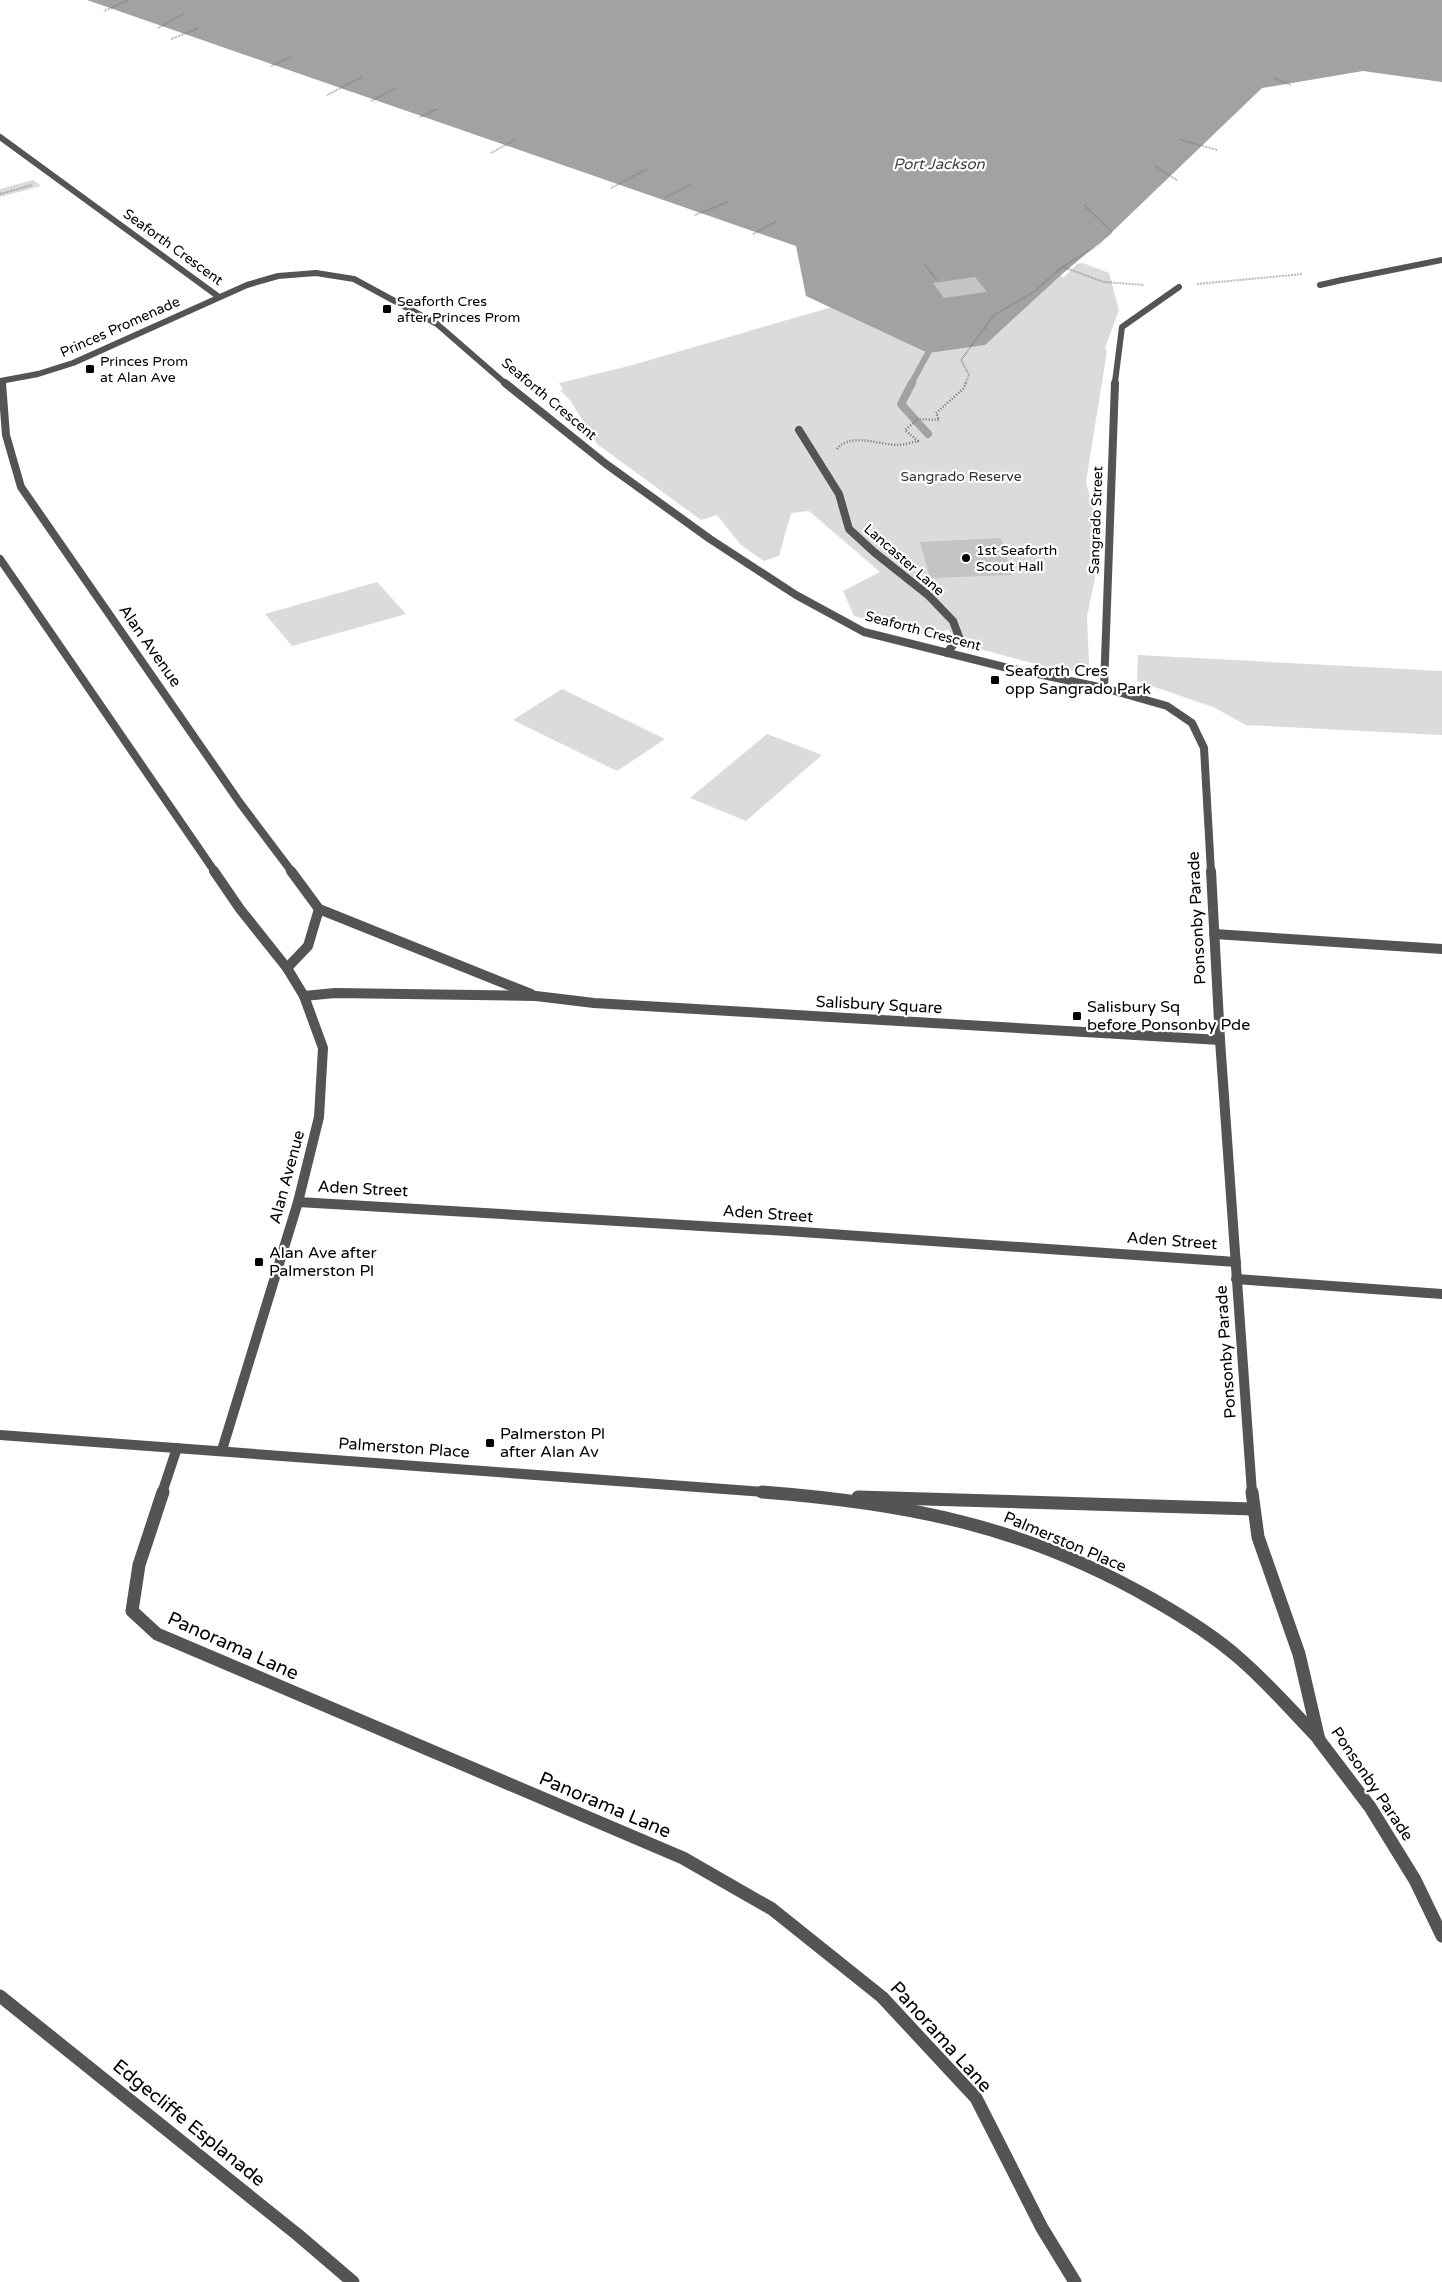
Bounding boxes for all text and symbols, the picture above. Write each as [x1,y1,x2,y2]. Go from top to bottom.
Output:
water label: Port Jackson [893,155,986,173]
street label: Seaforth Crescent [120,205,227,289]
street label: Princes Promenade [58,293,183,361]
place label: Seaforth Cres after Princes Prom [397,293,520,326]
marker: Seaforth Cres after Princes Prom [381,303,393,315]
place label: Princes Prom at Alan Ave [100,353,188,386]
street label: Seaforth Crescent [498,354,601,444]
marker: Princes Prom at Alan Ave [84,363,96,375]
street label: Sangrado Street [1086,465,1106,574]
park label: Sangrado Reserve [900,468,1022,485]
street label: Lancaster Lane [860,520,948,600]
place label: 1st Seaforth Scout Hall [976,542,1057,575]
marker: 1st Seaforth Scout Hall [960,552,972,564]
street label: Alan Avenue [114,601,186,691]
street label: Seaforth Crescent [863,607,983,655]
place label: Seaforth Cres opp Sangrado Park [1005,661,1151,699]
marker: Seaforth Cres opp Sangrado Park [989,674,1001,686]
street label: Ponsonby Parade [1184,851,1210,985]
street label: Salisbury Square [815,992,943,1018]
place label: Salisbury Sq before Ponsonby Pde [1087,997,1250,1035]
marker: Salisbury Sq before Ponsonby Pde [1071,1010,1083,1022]
street label: Alan Avenue [265,1128,309,1226]
street label: Aden Street [317,1177,409,1201]
street label: Aden Street [722,1201,814,1227]
street label: Aden Street [1126,1228,1218,1254]
place label: Alan Ave after Palmerston Pl [269,1243,377,1281]
marker: Alan Ave after Palmerston Pl [253,1256,265,1268]
street label: Ponsonby Parade [1211,1285,1241,1419]
place label: Palmerston Pl after Alan Av [500,1424,605,1462]
street label: Palmerston Place [338,1433,470,1463]
marker: Palmerston Pl after Alan Av [484,1437,496,1449]
street label: Palmerston Place [1001,1507,1129,1577]
street label: Panorama Lane [164,1607,302,1685]
street label: Ponsonby Parade [1326,1723,1418,1845]
street label: Panorama Lane [536,1767,674,1843]
street label: Panorama Lane [886,1977,996,2097]
street label: Edgecliffe Esplanade [108,2055,270,2191]

